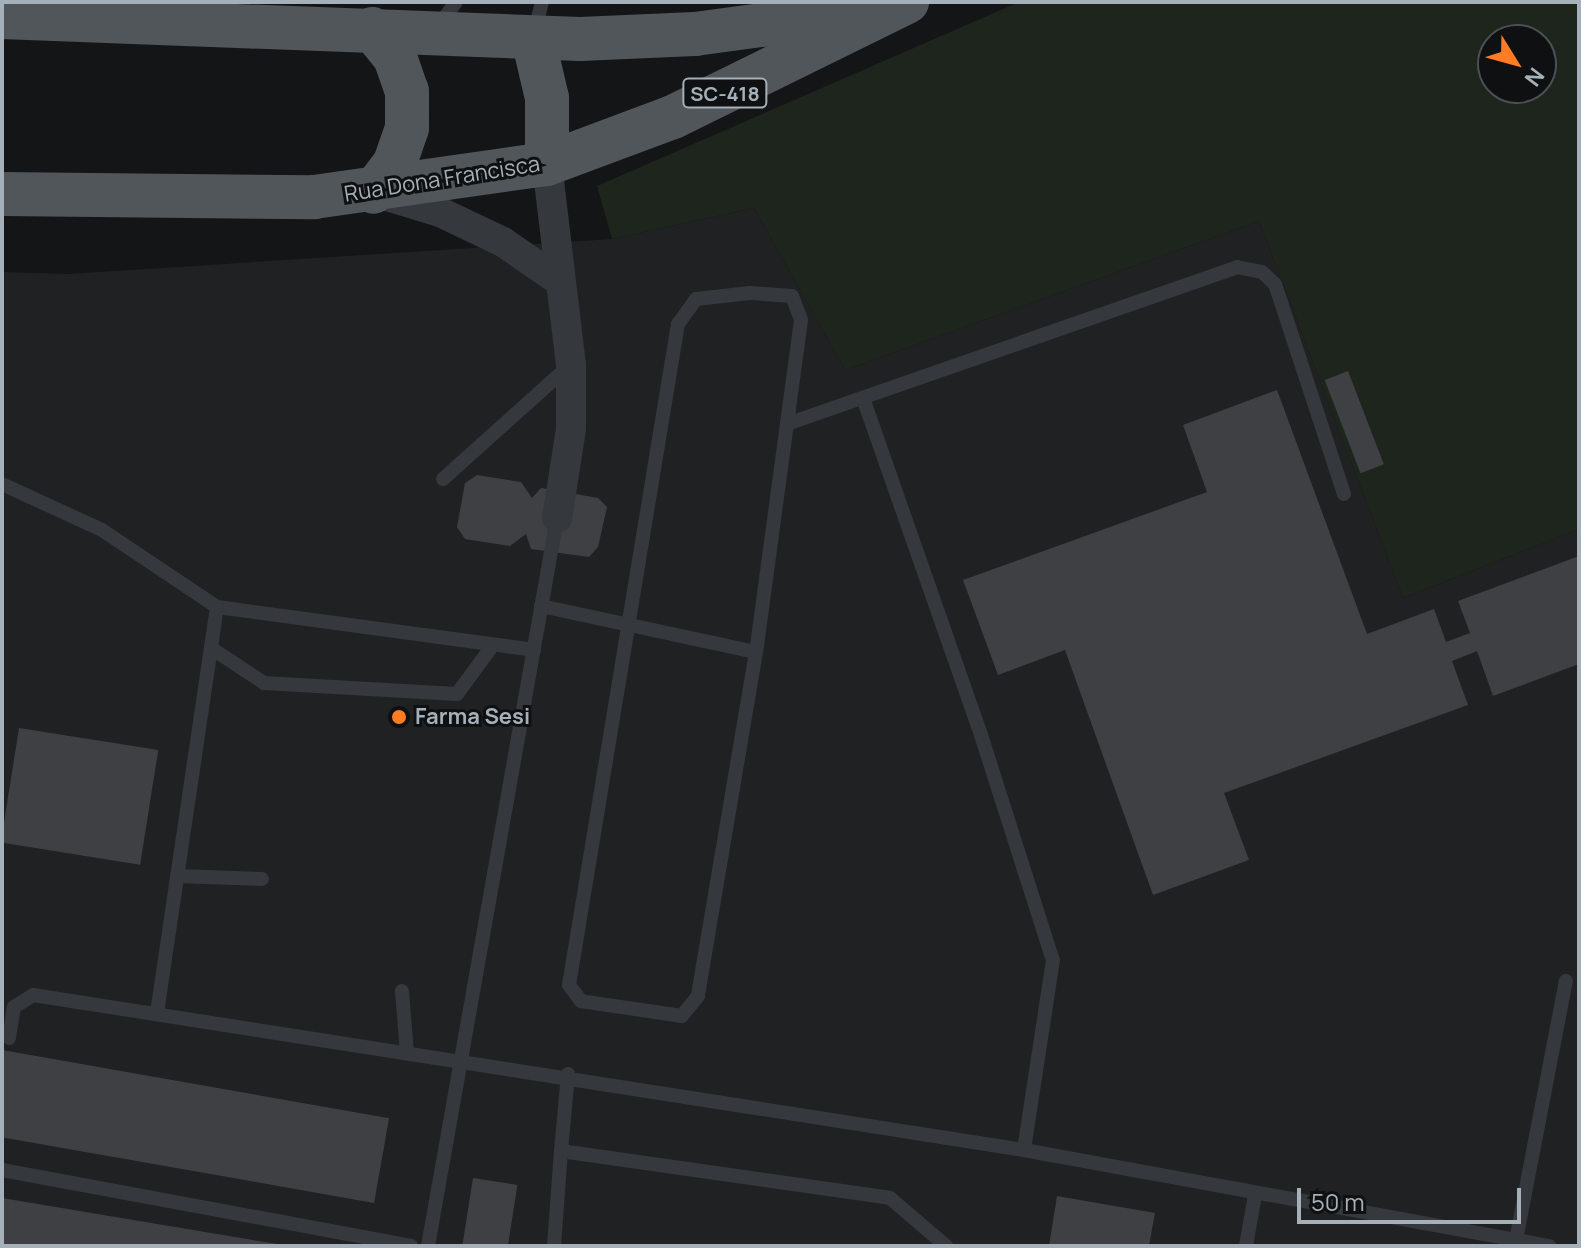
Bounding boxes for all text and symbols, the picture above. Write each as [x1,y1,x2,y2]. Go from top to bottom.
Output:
north arrow [1477,24,1557,104]
text: N [1518,62,1551,93]
road number: SC-418 [681,77,769,109]
street label: Rua Dona Francisca [342,151,542,207]
place label: Farma Sesi [415,704,530,730]
marker: Farma Sesi [390,708,408,726]
scale bar [1301,1172,1525,1222]
text: 50 m [1311,1185,1365,1218]

